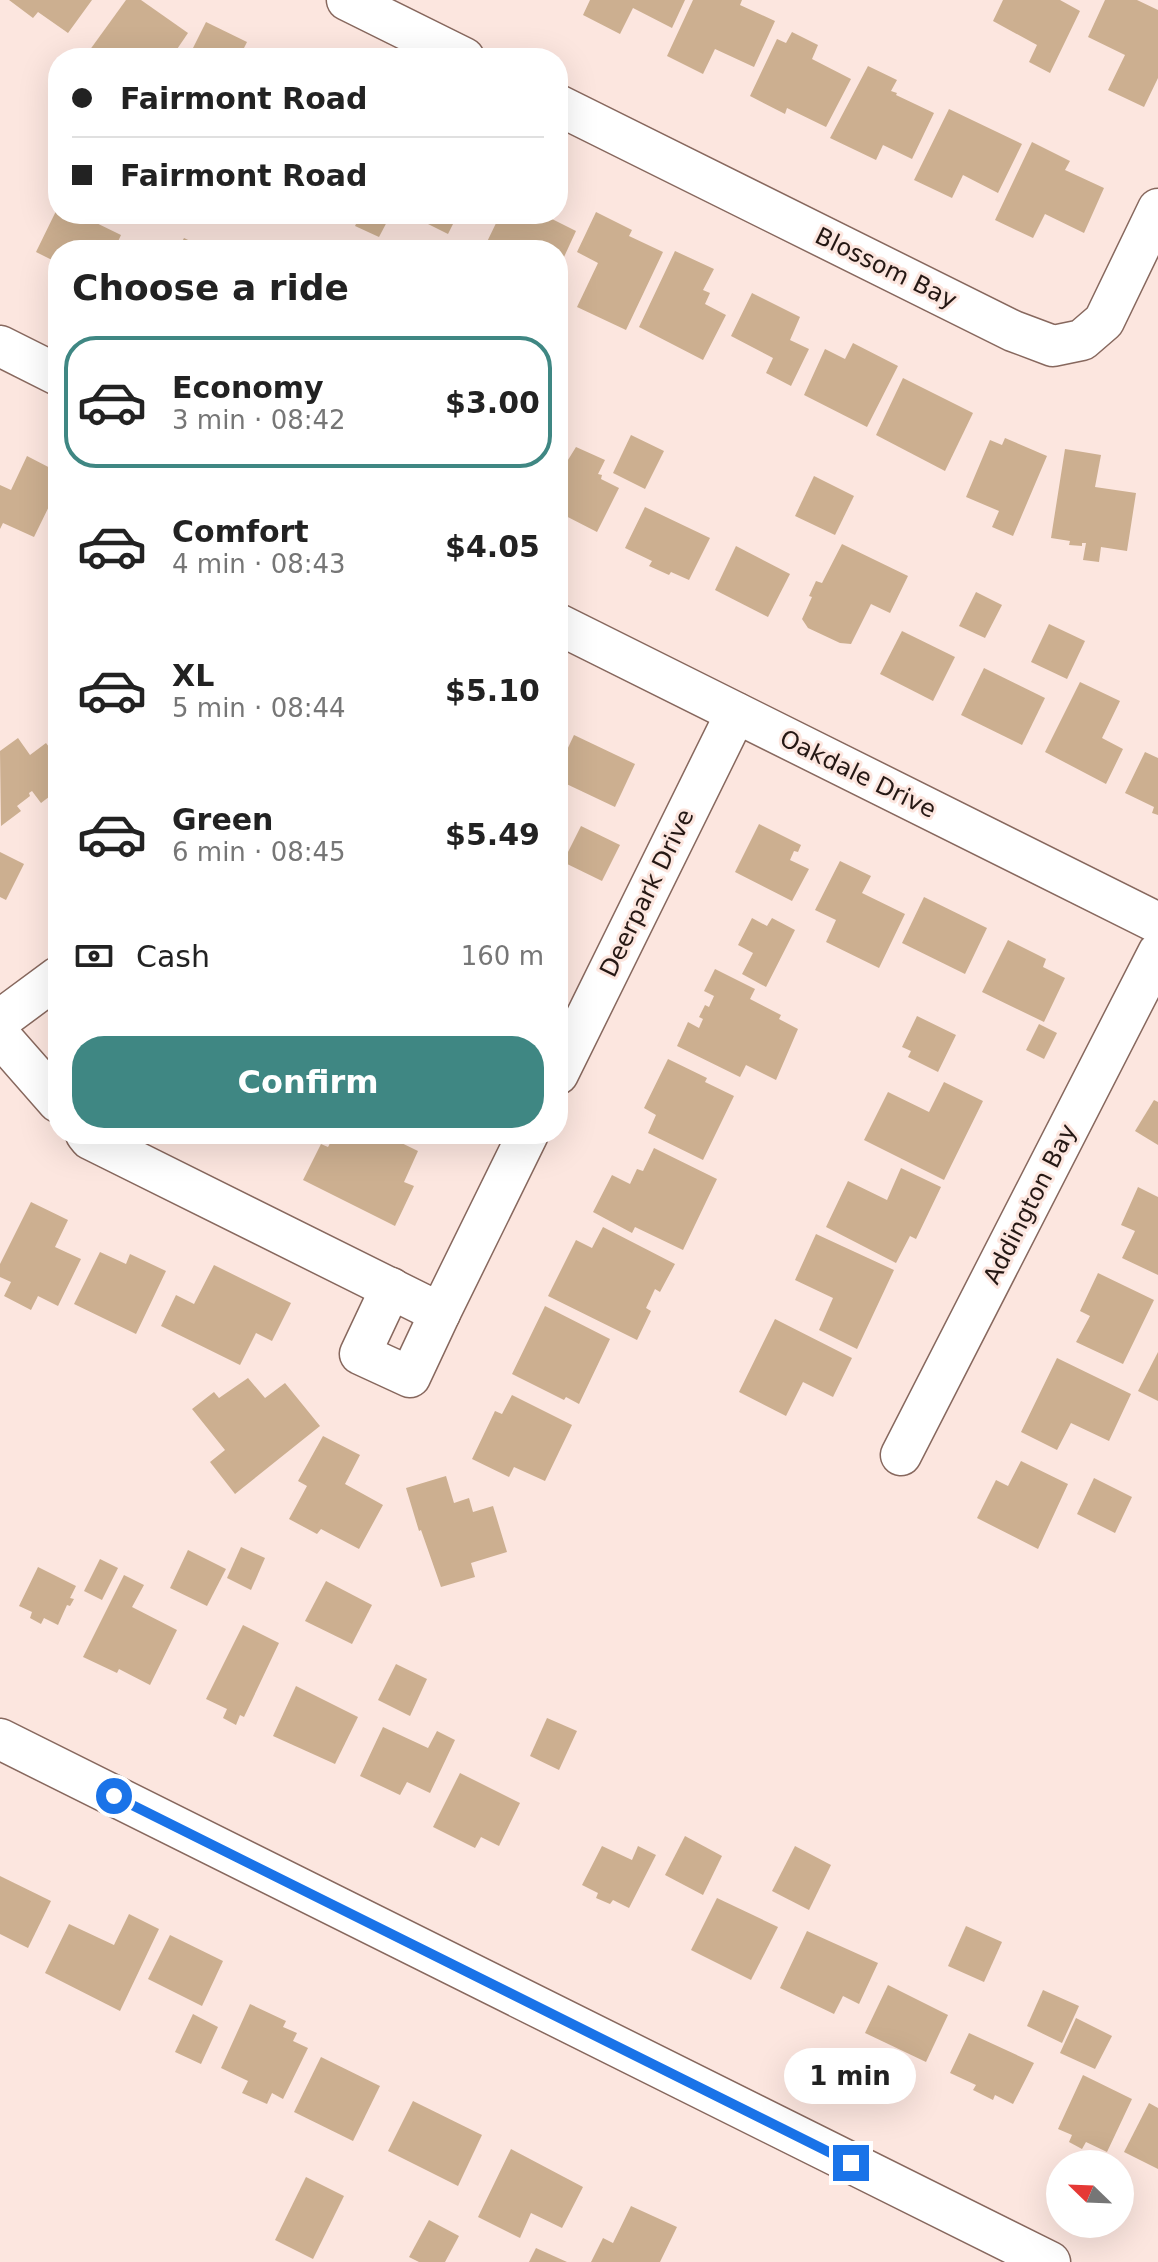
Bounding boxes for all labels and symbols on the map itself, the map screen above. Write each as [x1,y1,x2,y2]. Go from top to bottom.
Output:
street label: Blossom Bay [811,222,961,314]
street label: Oakdale Drive [775,724,941,824]
street label: Deerpark Drive [594,805,700,981]
street label: Addington Bay [978,1119,1082,1289]
route start [96,1778,132,1814]
callout: 1 min [785,2047,917,2103]
route end [833,2145,869,2181]
north arrow [1046,2150,1134,2238]

